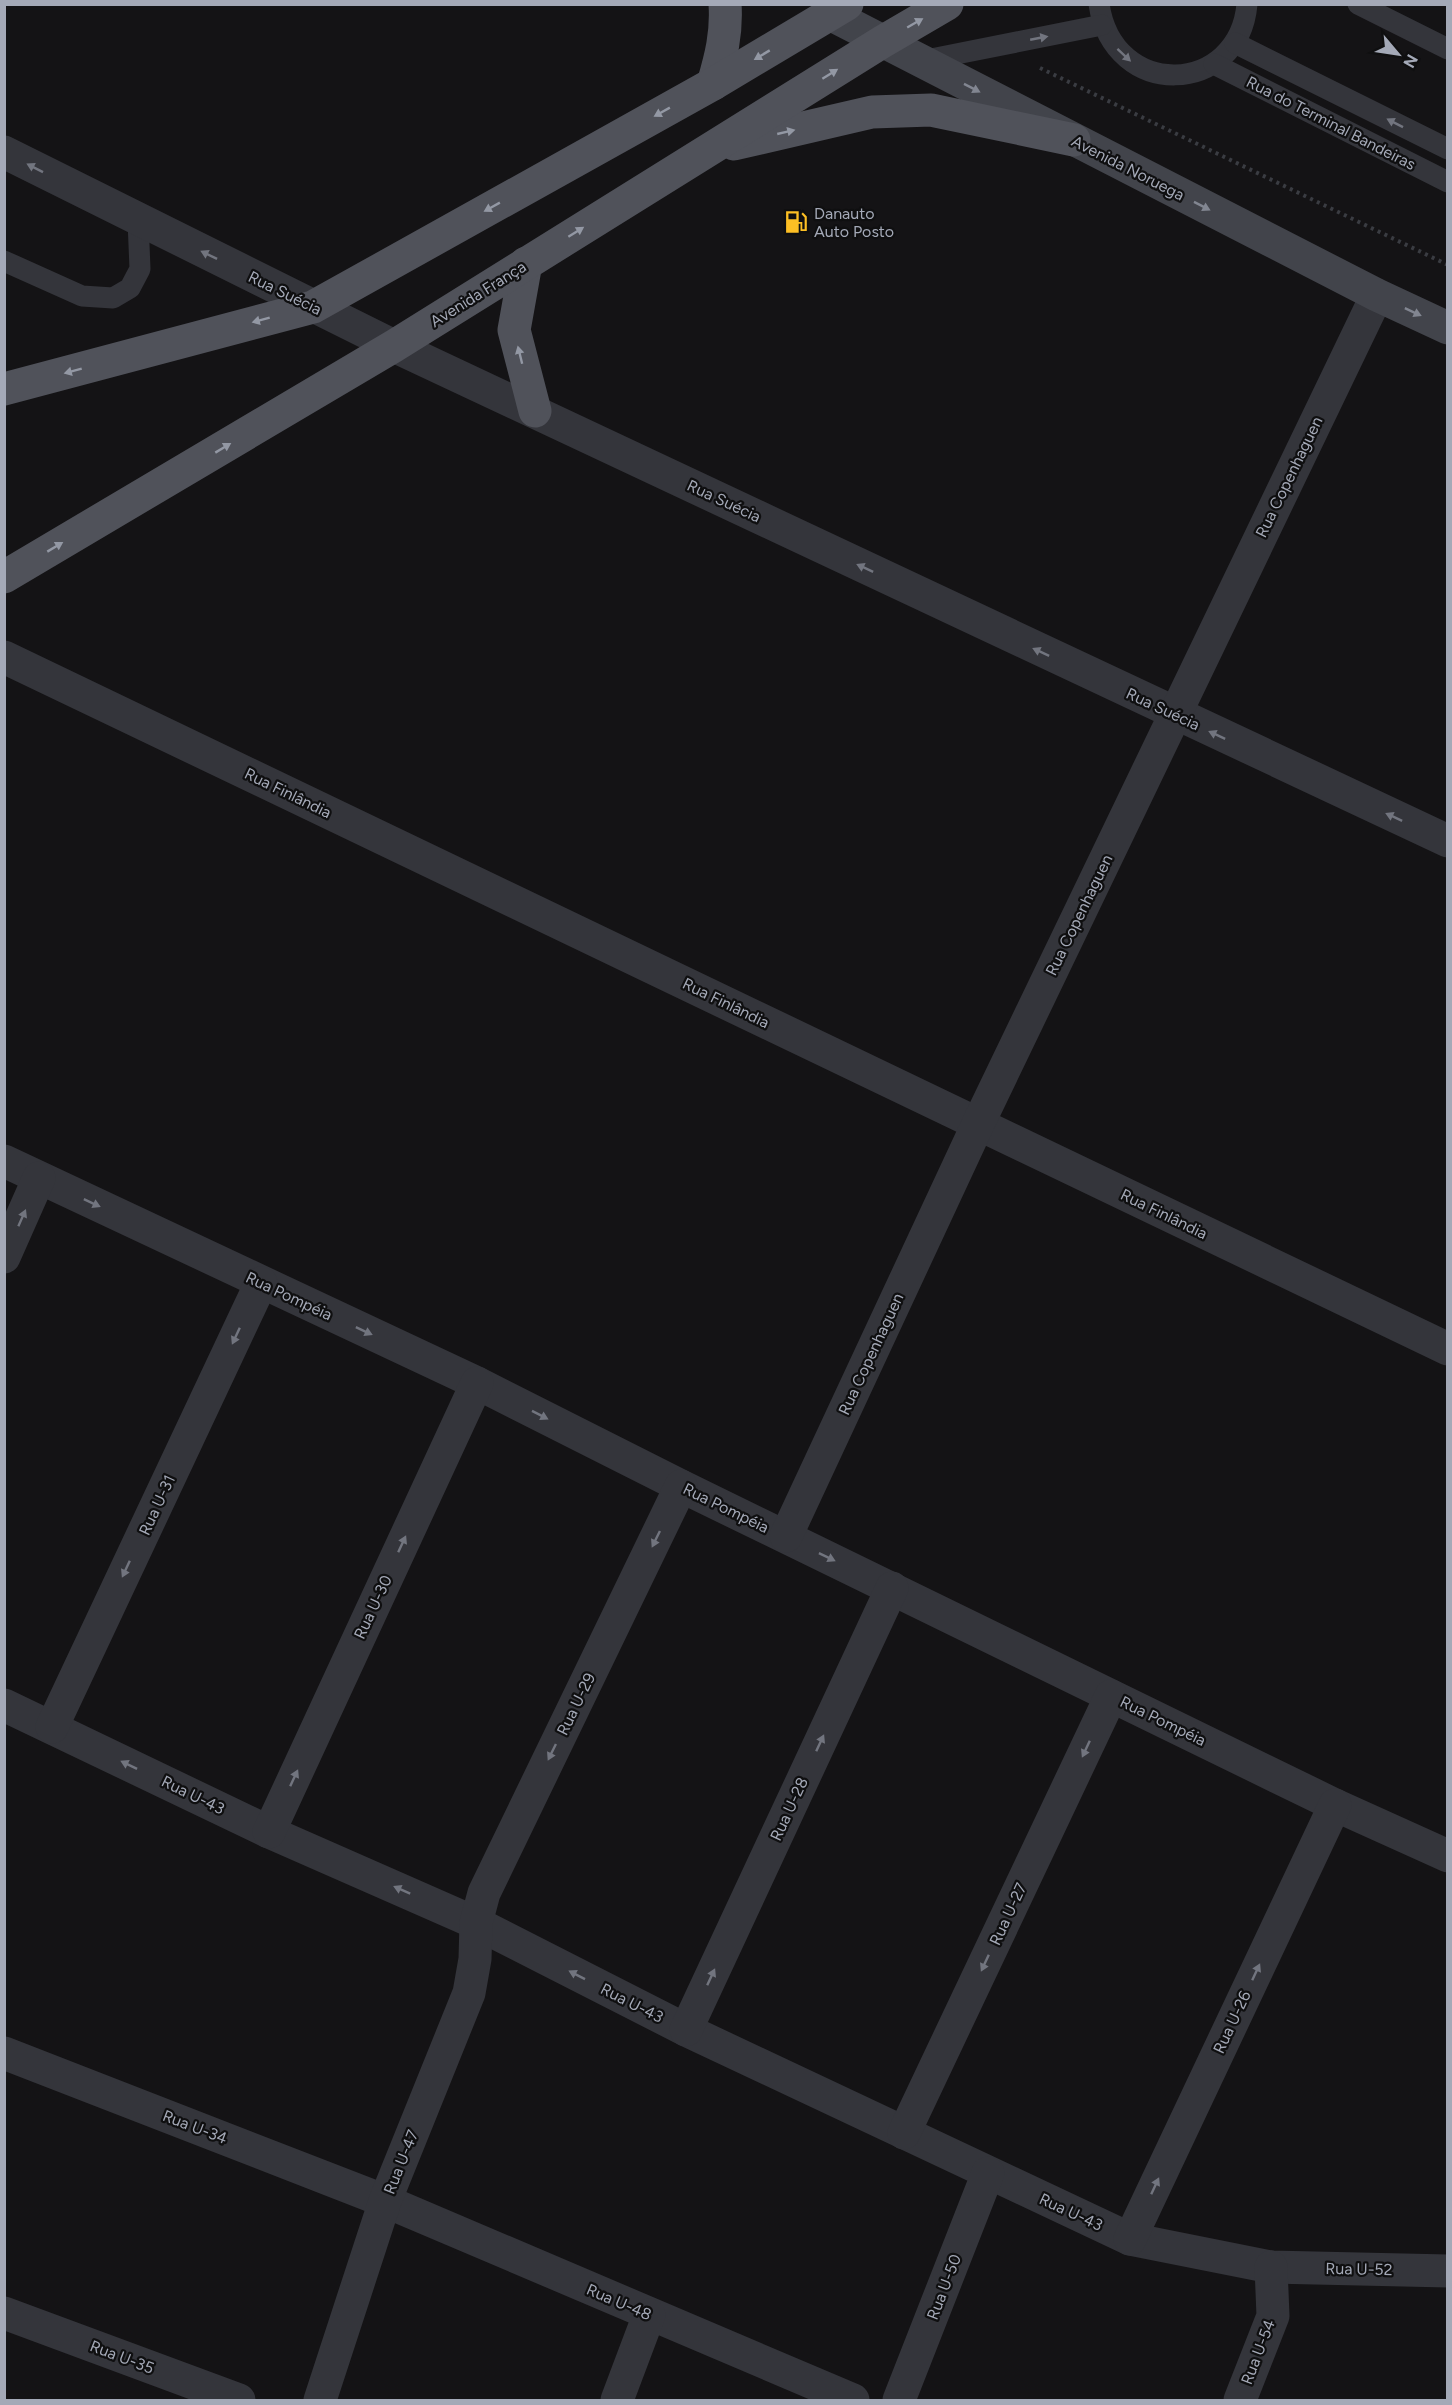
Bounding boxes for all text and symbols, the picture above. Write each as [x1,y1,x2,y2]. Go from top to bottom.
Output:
one-way arrow [906,18,923,28]
north arrow [1368,24,1428,84]
one-way arrow [1030,33,1049,42]
one-way arrow [1116,48,1130,62]
one-way arrow [753,50,770,60]
text: N [1399,51,1422,71]
one-way arrow [822,69,838,80]
street label: Rua do Terminal Bandeiras [1243,72,1419,174]
one-way arrow [964,83,981,93]
one-way arrow [653,107,670,117]
one-way arrow [1387,118,1404,128]
one-way arrow [777,126,796,136]
street label: Avenida Noruega [1068,131,1188,205]
one-way arrow [27,163,44,172]
one-way arrow [1193,201,1210,211]
one-way arrow [483,202,500,212]
place label: Danauto Auto Posto [814,204,894,241]
fuel station icon: Danauto Auto Posto [783,209,809,235]
one-way arrow [568,227,584,238]
one-way arrow [201,251,218,260]
street label: Avenida França [427,257,529,331]
street label: Rua Suécia [245,267,325,319]
one-way arrow [1405,308,1422,317]
one-way arrow [252,316,270,326]
one-way arrow [515,346,524,364]
one-way arrow [64,367,82,376]
street label: Rua Copenhaguen [1252,413,1327,541]
one-way arrow [215,443,232,453]
street label: Rua Suécia [684,476,764,526]
one-way arrow [47,542,63,553]
one-way arrow [856,564,873,573]
one-way arrow [1033,647,1050,656]
street label: Rua Suécia [1123,684,1203,734]
one-way arrow [1208,730,1226,740]
street label: Rua Finlândia [241,764,335,822]
one-way arrow [1386,812,1403,821]
street label: Rua Copenhaguen [1042,851,1117,979]
street label: Rua Finlândia [679,974,773,1032]
street label: Rua Finlândia [1117,1185,1211,1243]
one-way arrow [84,1198,101,1207]
one-way arrow [17,1208,27,1226]
street label: Rua Pompéia [243,1268,335,1324]
street label: Rua Copenhaguen [834,1290,908,1418]
one-way arrow [355,1326,372,1335]
one-way arrow [232,1327,241,1344]
one-way arrow [531,1410,548,1420]
street label: Rua U-31 [135,1472,179,1538]
street label: Rua Pompéia [680,1479,772,1537]
one-way arrow [651,1530,660,1547]
one-way arrow [398,1536,407,1553]
one-way arrow [819,1552,836,1561]
one-way arrow [122,1560,131,1577]
street label: Rua U-30 [350,1572,396,1642]
street label: Rua U-29 [553,1670,599,1738]
street label: Rua Pompéia [1117,1692,1209,1750]
one-way arrow [815,1734,824,1751]
one-way arrow [1082,1740,1091,1757]
one-way arrow [548,1743,557,1760]
one-way arrow [121,1760,138,1769]
one-way arrow [289,1770,298,1787]
street label: Rua U-43 [158,1772,228,1818]
street label: Rua U-28 [766,1774,812,1844]
street label: Rua U-27 [985,1879,1031,1948]
one-way arrow [393,1886,410,1895]
one-way arrow [980,1954,989,1971]
one-way arrow [1251,1964,1260,1981]
one-way arrow [706,1968,715,1985]
one-way arrow [569,1970,586,1979]
street label: Rua U-43 [598,1979,666,2027]
street label: Rua U-26 [1209,1988,1255,2056]
street label: Rua U-34 [160,2106,230,2148]
street label: Rua U-47 [380,2127,423,2197]
one-way arrow [1150,2178,1159,2195]
street label: Rua U-43 [1036,2189,1106,2235]
street label: Rua U-50 [923,2252,965,2322]
street label: Rua U-52 [1325,2259,1393,2279]
street label: Rua U-48 [584,2280,654,2324]
street label: Rua U-54 [1237,2317,1279,2387]
street label: Rua U-35 [87,2336,157,2378]

